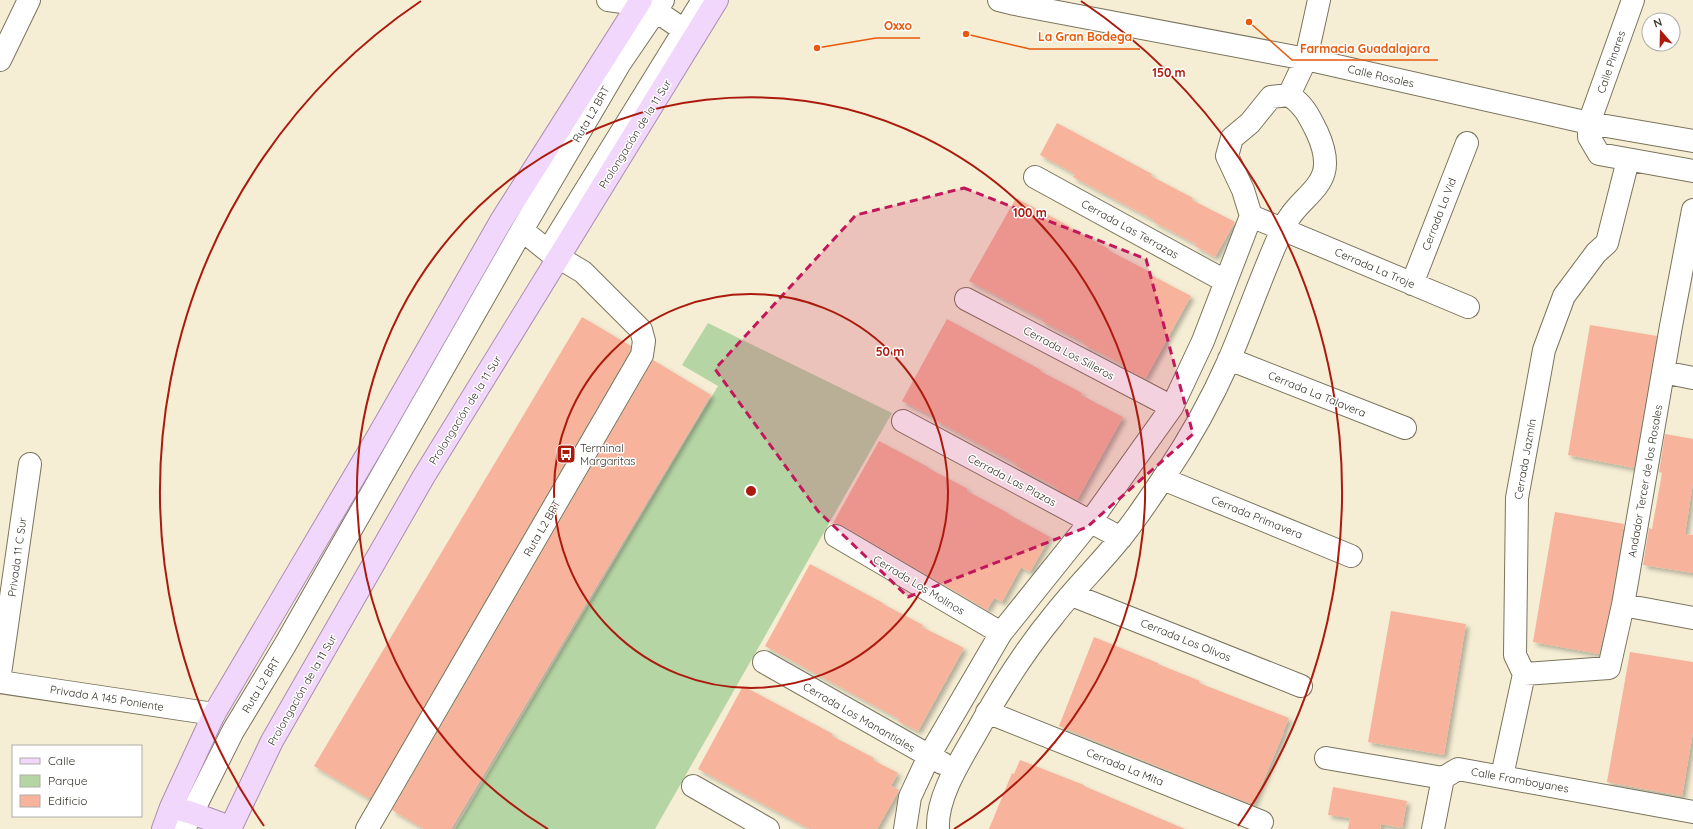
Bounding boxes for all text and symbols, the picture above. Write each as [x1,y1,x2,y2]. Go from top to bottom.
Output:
north arrow [1641,12,1681,52]
callout: Oxxo [876,14,920,38]
text: N [1651,15,1664,31]
text: Oxxo [884,18,913,33]
callout: La Gran Bodega [1030,25,1140,49]
text: La Gran Bodega [1038,29,1132,44]
street label: Calle Pinares [1594,29,1628,95]
callout: Farmacia Guadalajara [1292,36,1438,60]
text: Farmacia Guadalajara [1300,41,1430,56]
street label: Calle Rosales [1346,62,1416,90]
text: 150 m [1152,65,1186,80]
street label: Prolongación de la 11 Sur [596,76,675,191]
street label: Ruta L2 BRT [569,83,613,145]
street label: Cerrada La Vid [1419,176,1459,252]
street label: Cerrada Las Terrazas [1079,196,1181,262]
text: 100 m [1013,205,1047,220]
street label: Cerrada La Troje [1333,245,1417,291]
street label: Cerrada Los Silleros [1021,323,1117,383]
text: 50 m [876,344,904,359]
street label: Prolongación de la 11 Sur [426,352,505,467]
street label: Cerrada La Talavera [1266,368,1368,420]
street label: Andador Tercer de los Rosales [1625,404,1665,558]
street label: Cerrada Jazmín [1511,418,1539,500]
place label: Terminal Margaritas [580,441,635,468]
bus stop icon: Terminal Margaritas [555,443,577,465]
street label: Cerrada Las Plazas [965,451,1059,509]
centre of rings [744,484,758,498]
street label: Cerrada Primavera [1209,492,1305,542]
street label: Ruta L2 BRT [520,497,564,559]
street label: Privada 11 C Sur [5,516,30,598]
street label: Cerrada Los Molinos [871,552,967,618]
street label: Cerrada Los Olivos [1139,615,1233,665]
street label: Prolongación de la 11 Sur [264,631,340,748]
street label: Ruta L2 BRT [239,654,283,716]
street label: Cerrada Los Manantiales [800,679,918,755]
street label: Privada A 145 Poniente [49,682,165,714]
legend [12,745,142,817]
street label: Cerrada La Mita [1084,745,1166,789]
text: Calle [48,753,76,768]
street label: Calle Framboyanes [1470,765,1570,795]
text: Parque [48,773,88,788]
text: Edificio [48,793,88,808]

